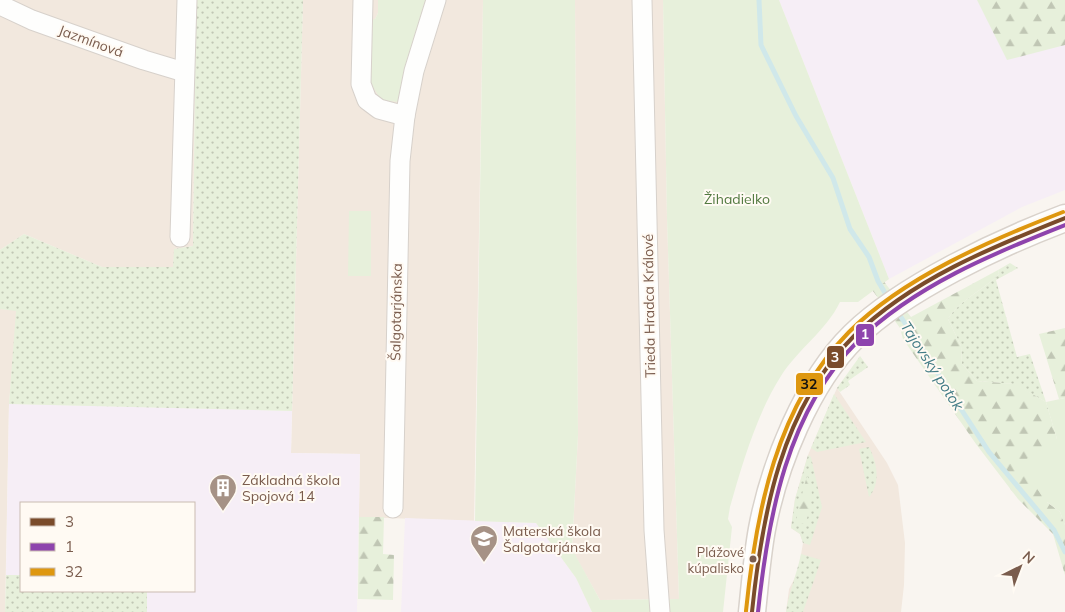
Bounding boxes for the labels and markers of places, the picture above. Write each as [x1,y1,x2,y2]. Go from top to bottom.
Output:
place label: Základná škola Spojová 14 [242,471,340,505]
building icon: Základná škola Spojová 14 [208,473,238,512]
place label: Materská škola Šalgotarjánska [503,522,601,556]
school or university icon: Materská škola Šalgotarjánska [469,524,499,563]
place label: Plážové kúpalisko [688,544,744,576]
marker: Plážové kúpalisko [748,554,758,564]

